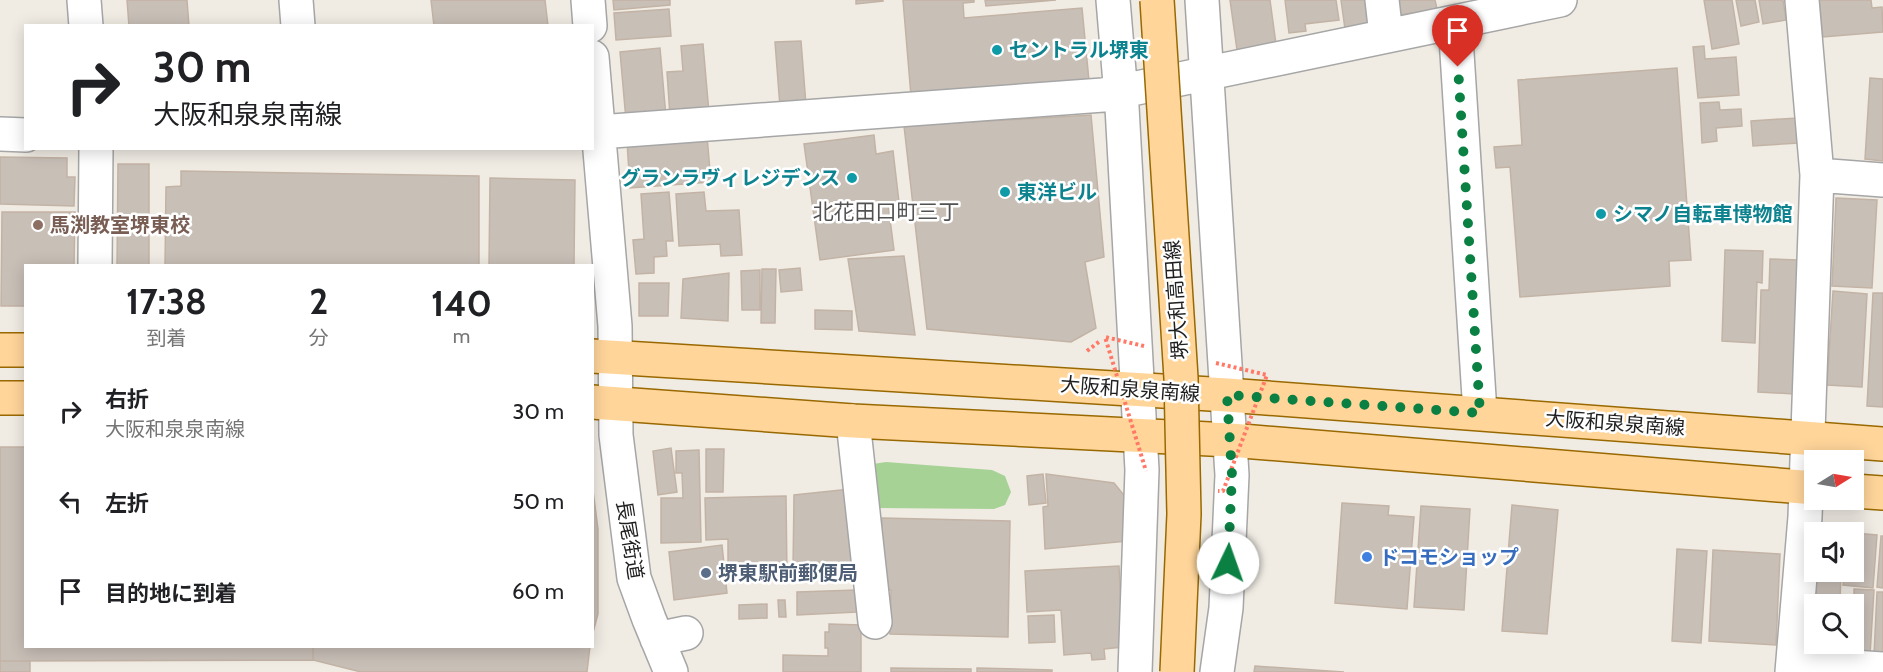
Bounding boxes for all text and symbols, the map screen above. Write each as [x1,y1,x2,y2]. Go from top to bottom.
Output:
pin [1432,5,1483,67]
icon: arrive [1441,14,1474,47]
place label: セントラル堺東 [1009,38,1149,62]
text: 30 m [153,41,251,93]
marker: セントラル堺東 [990,43,1004,57]
icon: right [54,48,132,126]
text: 大阪和泉泉南線 [153,98,342,131]
place label: グランラヴィレジデンス [620,166,840,190]
marker: グランラヴィレジデンス [845,171,859,185]
place label: 東洋ビル [1017,180,1097,204]
marker: 東洋ビル [998,185,1012,199]
district label: 北花田口町三丁 [813,199,960,224]
place label: シマノ自転車博物館 [1613,202,1792,226]
marker: シマノ自転車博物館 [1594,207,1608,221]
place label: 馬渕教室堺東校 [50,213,190,237]
marker: 馬渕教室堺東校 [31,218,45,232]
street label: 堺大和高田線 [1160,239,1192,361]
text: 17:38 [126,279,207,323]
text: 2 [309,279,328,323]
text: 140 [431,281,492,325]
text: m [453,324,470,348]
text: 到着 [146,326,186,350]
text: 分 [309,326,329,350]
street label: 大阪和泉泉南線 [1059,372,1201,406]
text: 右折 [105,386,149,413]
icon: right [54,395,87,428]
text: 30 m [512,398,564,425]
street label: 大阪和泉泉南線 [1544,406,1686,440]
text: 大阪和泉泉南線 [105,417,245,441]
north arrow [1804,450,1864,510]
map controls [1804,450,1864,654]
icon: left [54,485,87,518]
text: 50 m [512,488,564,515]
text: 左折 [105,490,149,517]
street label: 長尾街道 [612,499,648,581]
button: sound [1804,522,1864,582]
position arrow [1196,531,1260,595]
place label: ドコモショップ [1379,545,1519,569]
marker: ドコモショップ [1360,550,1374,564]
place label: 堺東駅前郵便局 [718,561,858,585]
marker: 堺東駅前郵便局 [699,566,713,580]
icon: arrive [54,575,87,608]
text: 60 m [512,578,564,605]
text: 目的地に到着 [105,580,237,607]
button: search [1804,594,1864,654]

